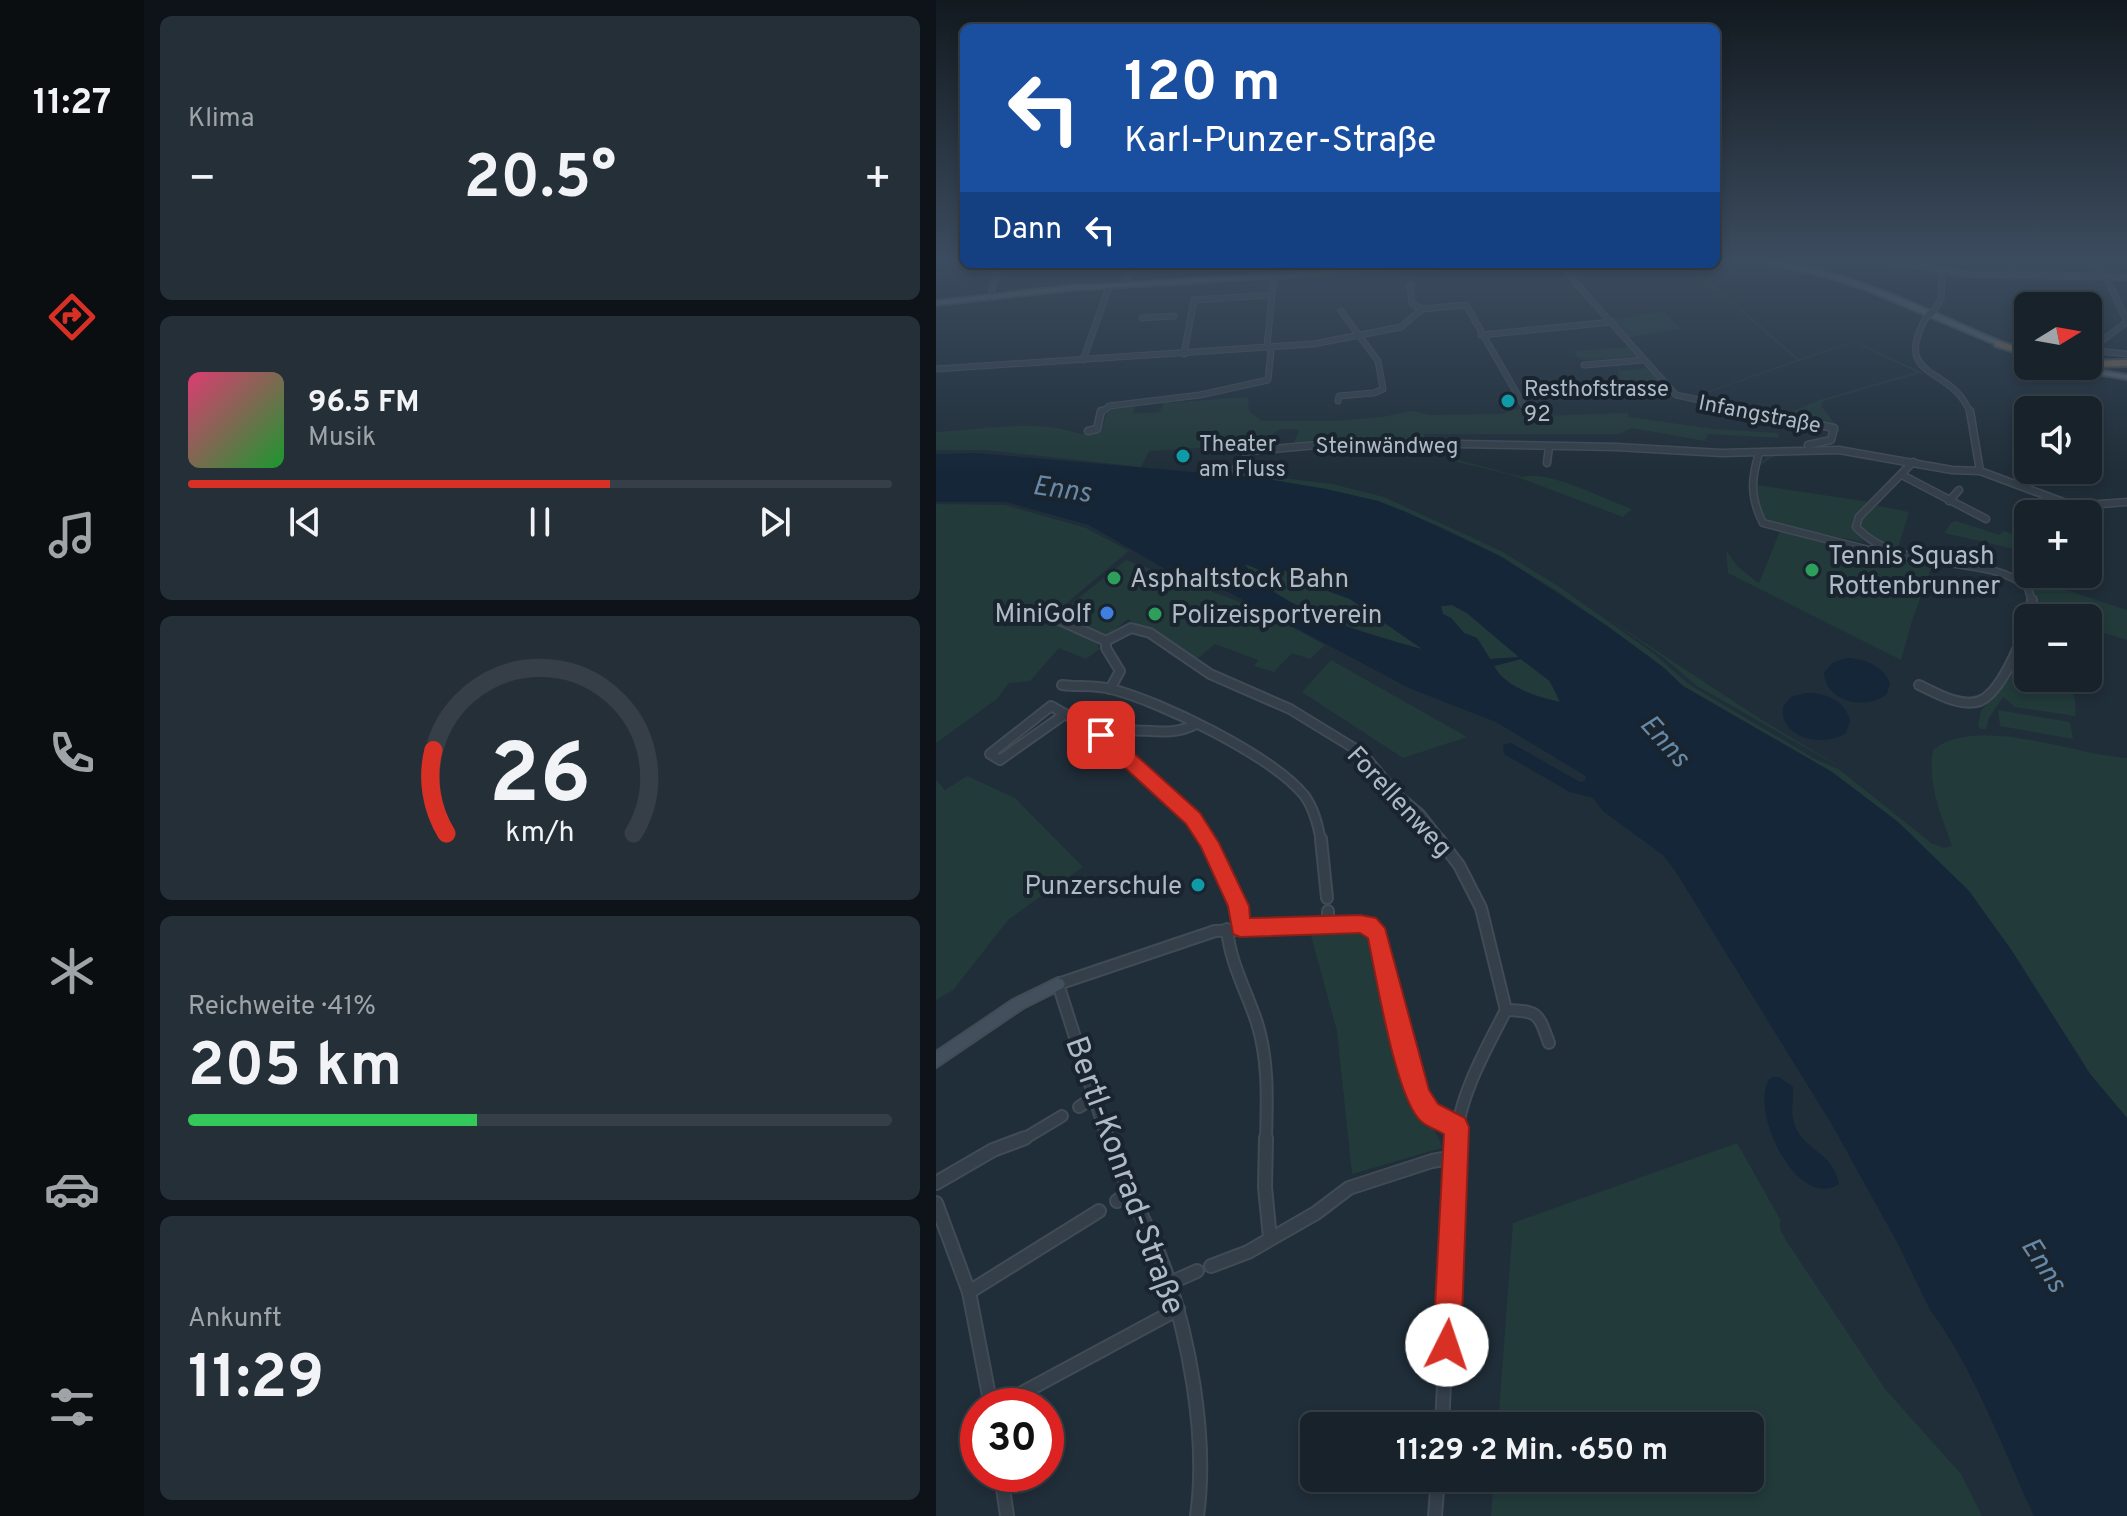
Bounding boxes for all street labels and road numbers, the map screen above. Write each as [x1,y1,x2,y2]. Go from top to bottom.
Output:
street label: Infangstraße [1696,390,1823,441]
street label: Steinwändweg [1316,434,1458,461]
street label: Forellenweg [1338,740,1458,865]
street label: Bertl-Konrad-Straße [1054,1031,1192,1321]

